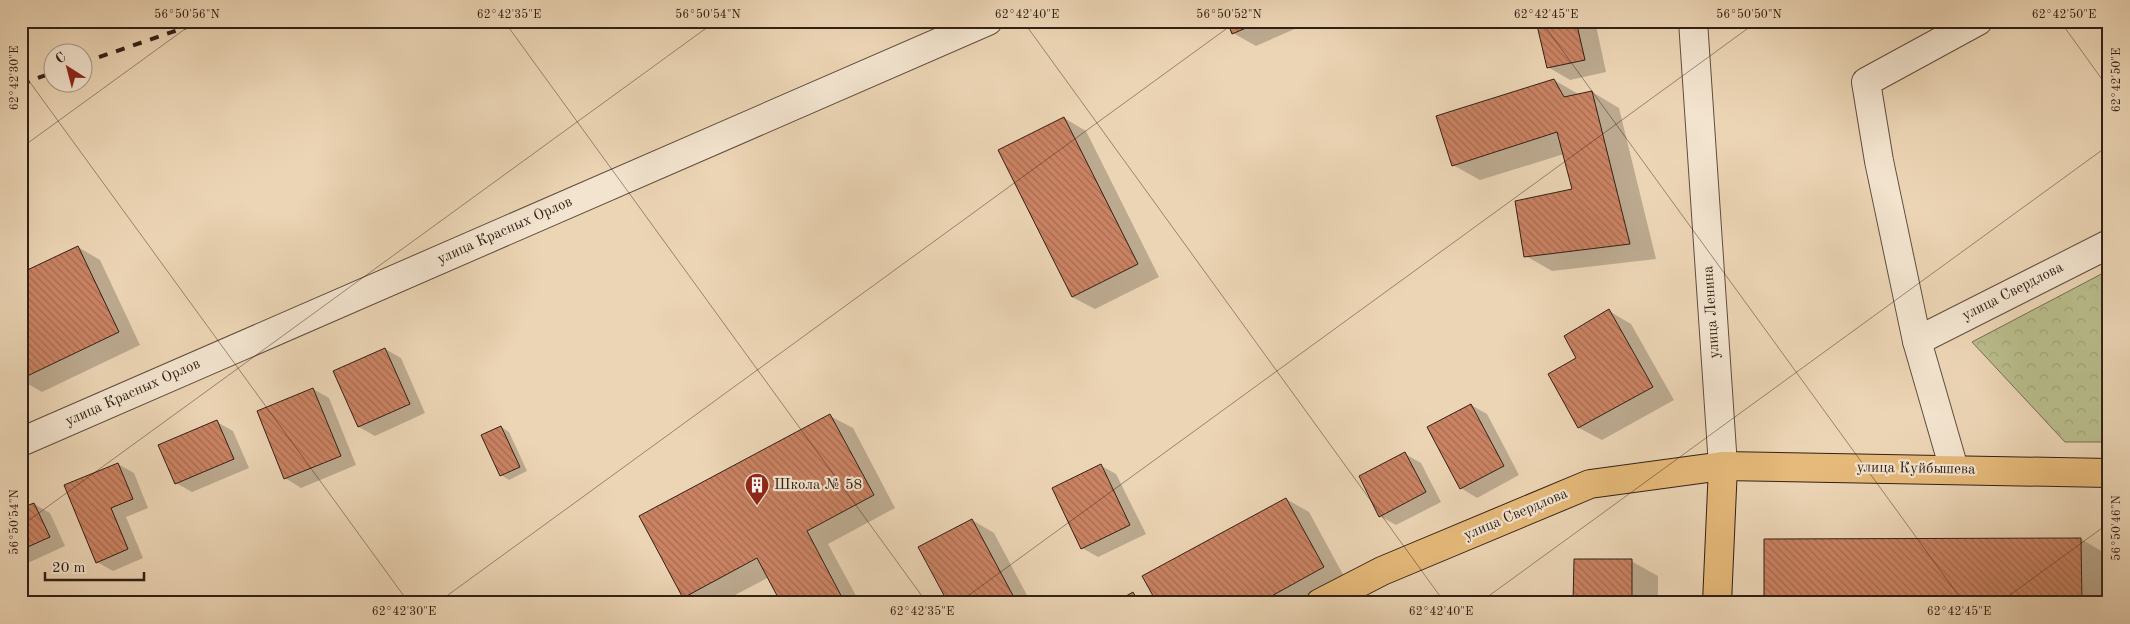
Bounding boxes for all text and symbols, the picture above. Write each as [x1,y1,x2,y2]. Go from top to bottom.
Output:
text: 56°50'56"N [154,8,220,21]
text: 62°42'35"E [477,8,541,21]
text: 56°50'54"N [675,8,741,21]
text: 56°50'52"N [1196,8,1262,21]
text: 62°42'45"E [1514,8,1578,21]
text: 56°50'50"N [1716,8,1782,21]
text: 62°42'50"E [2032,8,2096,21]
text: 62°42'40"E [995,9,1059,21]
north arrow [42,42,92,92]
text: 62°42'30"E [9,46,21,110]
text: 62°42'50"E [2110,48,2123,112]
text: С [53,50,69,67]
street label: улица Красных Орлов [435,194,575,268]
street label: улица Свердлова [1960,260,2066,324]
street label: улица Ленина [1701,264,1723,359]
street label: улица Красных Орлов [63,356,203,430]
street label: улица Куйбышева [1856,460,1976,478]
building icon: Школа № 58 [744,472,770,506]
place label: Школа № 58 [774,478,862,493]
street label: улица Свердлова [1462,486,1571,544]
text: 56°50'54"N [8,489,21,555]
text: 56°50'46"N [2110,495,2123,561]
scale bar [45,549,144,581]
text: 20 m [52,561,86,576]
text: 62°42'35"E [890,605,954,618]
text: 62°42'45"E [1927,605,1991,618]
text: 62°42'30"E [372,606,436,618]
text: 62°42'40"E [1409,606,1473,618]

